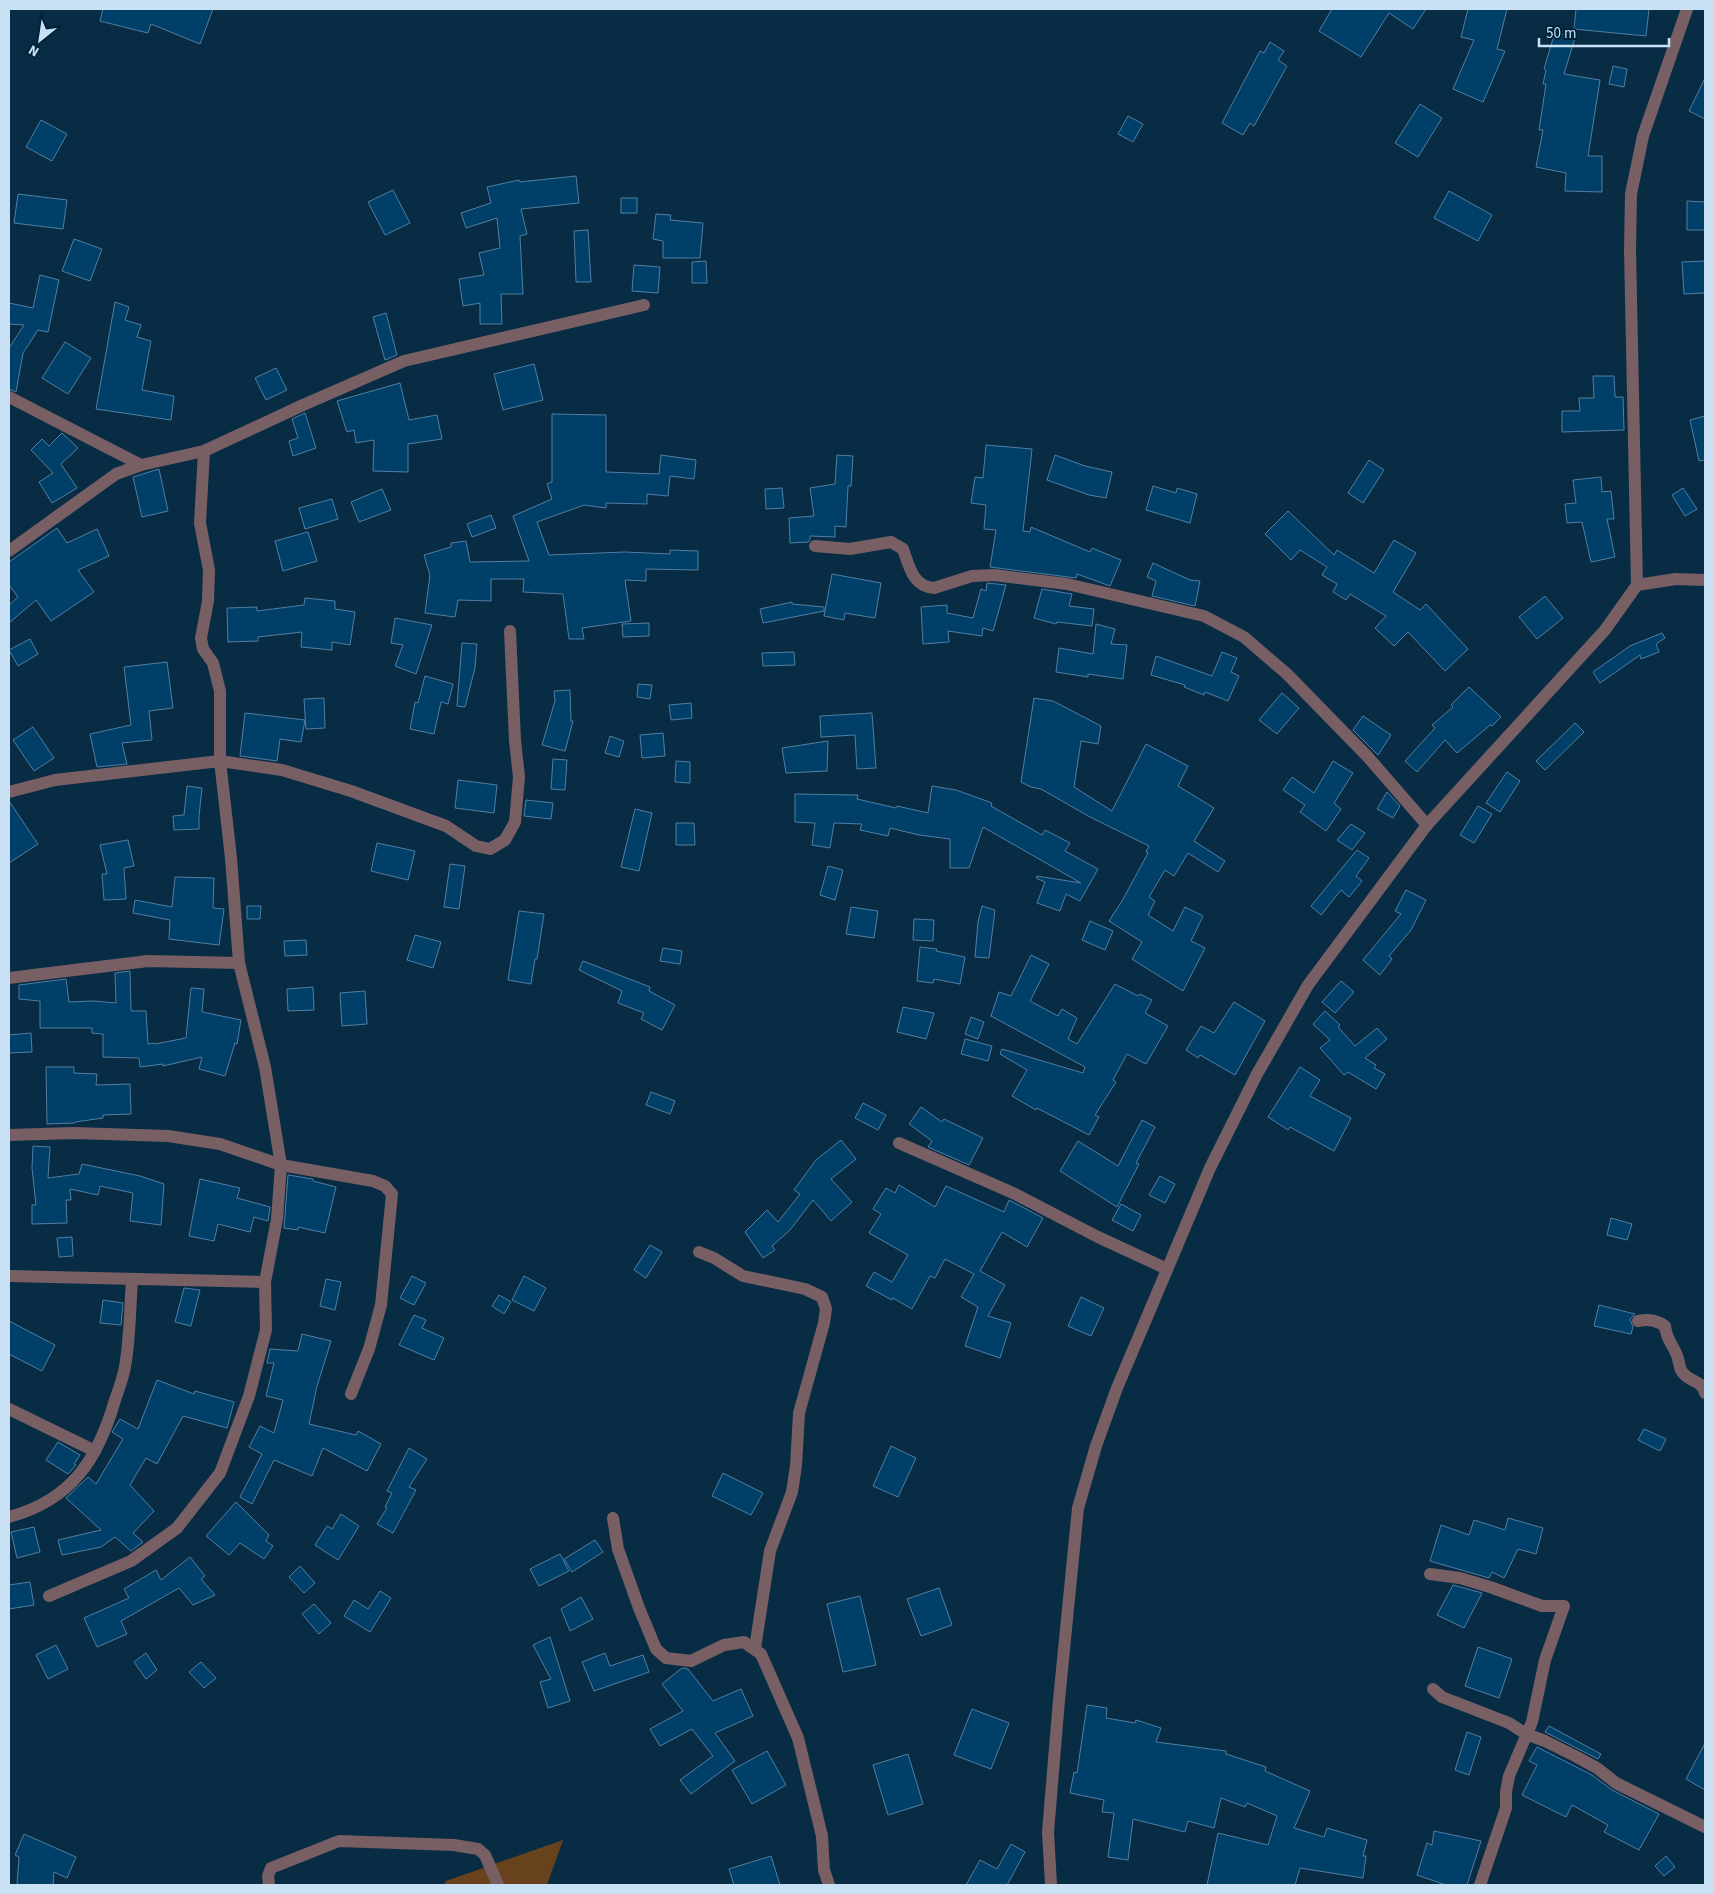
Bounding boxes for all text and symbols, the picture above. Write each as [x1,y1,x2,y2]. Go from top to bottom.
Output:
north arrow [15,15,65,65]
scale bar [1539,15,1669,47]
text: 50 m [1546,23,1576,44]
text: N [25,39,43,61]

